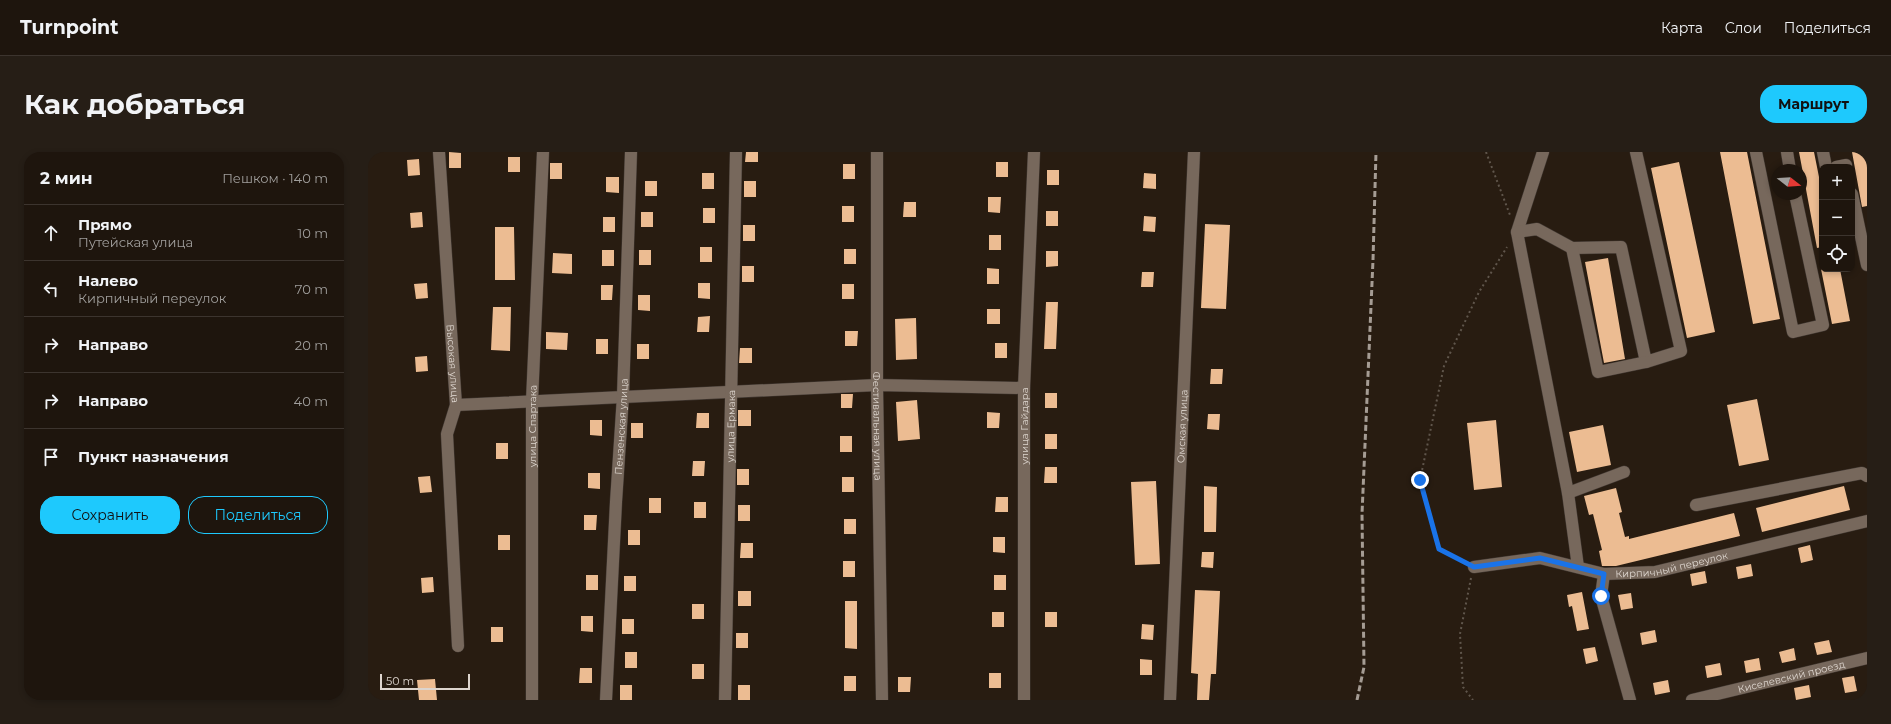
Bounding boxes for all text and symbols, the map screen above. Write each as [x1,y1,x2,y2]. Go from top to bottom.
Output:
text: Turnpoint [20,16,119,39]
text: Карта [1661,19,1703,37]
text: Слои [1725,19,1762,37]
text: Поделиться [1784,19,1871,37]
button: Маршрут [1760,85,1867,123]
text: Как добраться [24,87,245,121]
north arrow [1771,164,1807,200]
map controls [1819,164,1855,272]
button: + [1819,164,1855,200]
text: 2 мин [40,168,93,188]
text: Пешком · 140 m [222,170,328,186]
button: − [1819,200,1855,236]
text: Прямо [78,215,132,234]
icon: ahead [40,222,62,244]
text: 10 m [298,225,328,241]
text: Путейская улица [78,234,193,250]
button: locate [1819,236,1855,272]
text: Налево [78,271,138,290]
icon: left [40,278,62,300]
text: 70 m [295,281,328,297]
text: Кирпичный переулок [78,290,226,306]
street label: Высокая улица [444,324,462,403]
icon: right [40,334,62,356]
text: Направо [78,335,148,354]
text: 20 m [295,337,328,353]
street label: Фестивальная улица [870,372,885,481]
street label: Пензенская улица [612,378,631,475]
street label: улица Спартака [526,385,540,468]
street label: улица Гайдара [1018,387,1031,466]
street label: Омская улица [1174,389,1191,463]
icon: right [40,390,62,412]
street label: улица Ермака [724,390,738,464]
text: Направо [78,391,148,410]
text: 40 m [294,393,328,409]
icon: arrive [40,446,62,468]
text: Пункт назначения [78,447,229,466]
route end [1411,471,1429,489]
button: Сохранить [40,496,180,534]
button: Поделиться [188,496,328,534]
street label: Кирпичный переулок [1615,549,1729,581]
route start [1592,587,1610,605]
street label: Киселевский проезд [1736,657,1847,696]
scale bar [380,672,470,691]
text: 50 m [386,674,414,688]

